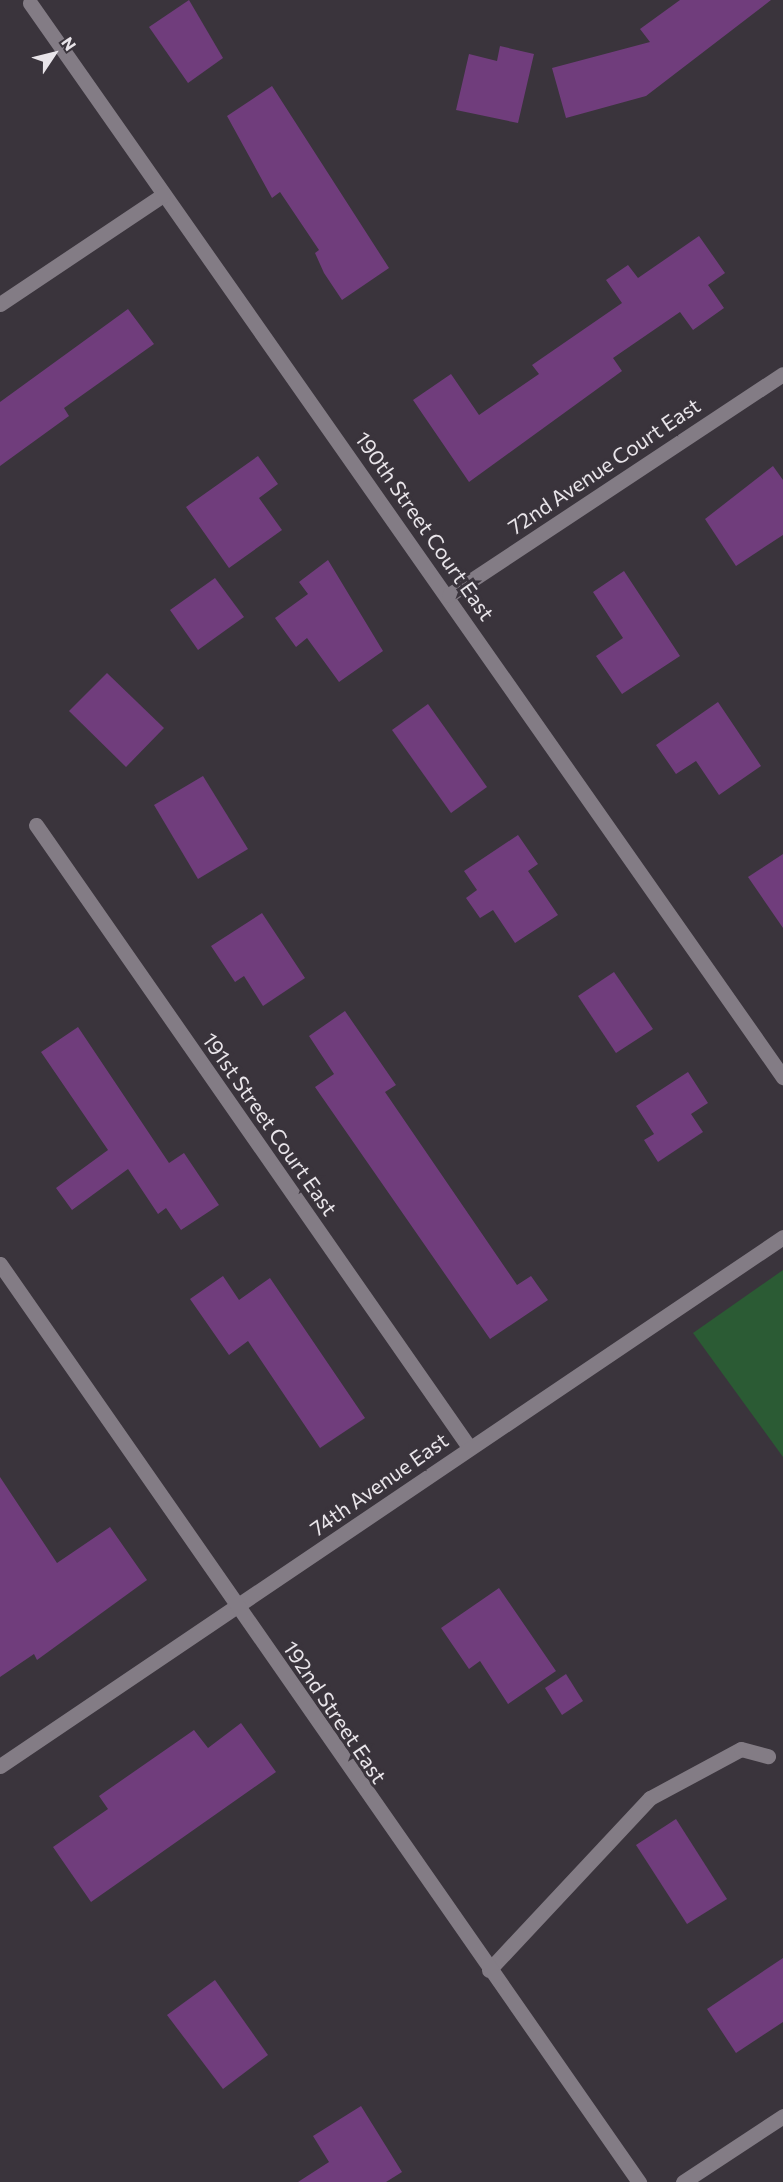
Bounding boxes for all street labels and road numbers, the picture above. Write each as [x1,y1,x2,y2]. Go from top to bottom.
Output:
street label: 72nd Avenue Court East [503,392,705,540]
street label: 190th Street Court East [350,427,500,625]
street label: 191st Street Court East [197,1028,343,1220]
street label: 74th Avenue East [305,1427,453,1541]
street label: 192nd Street East [278,1636,392,1788]

